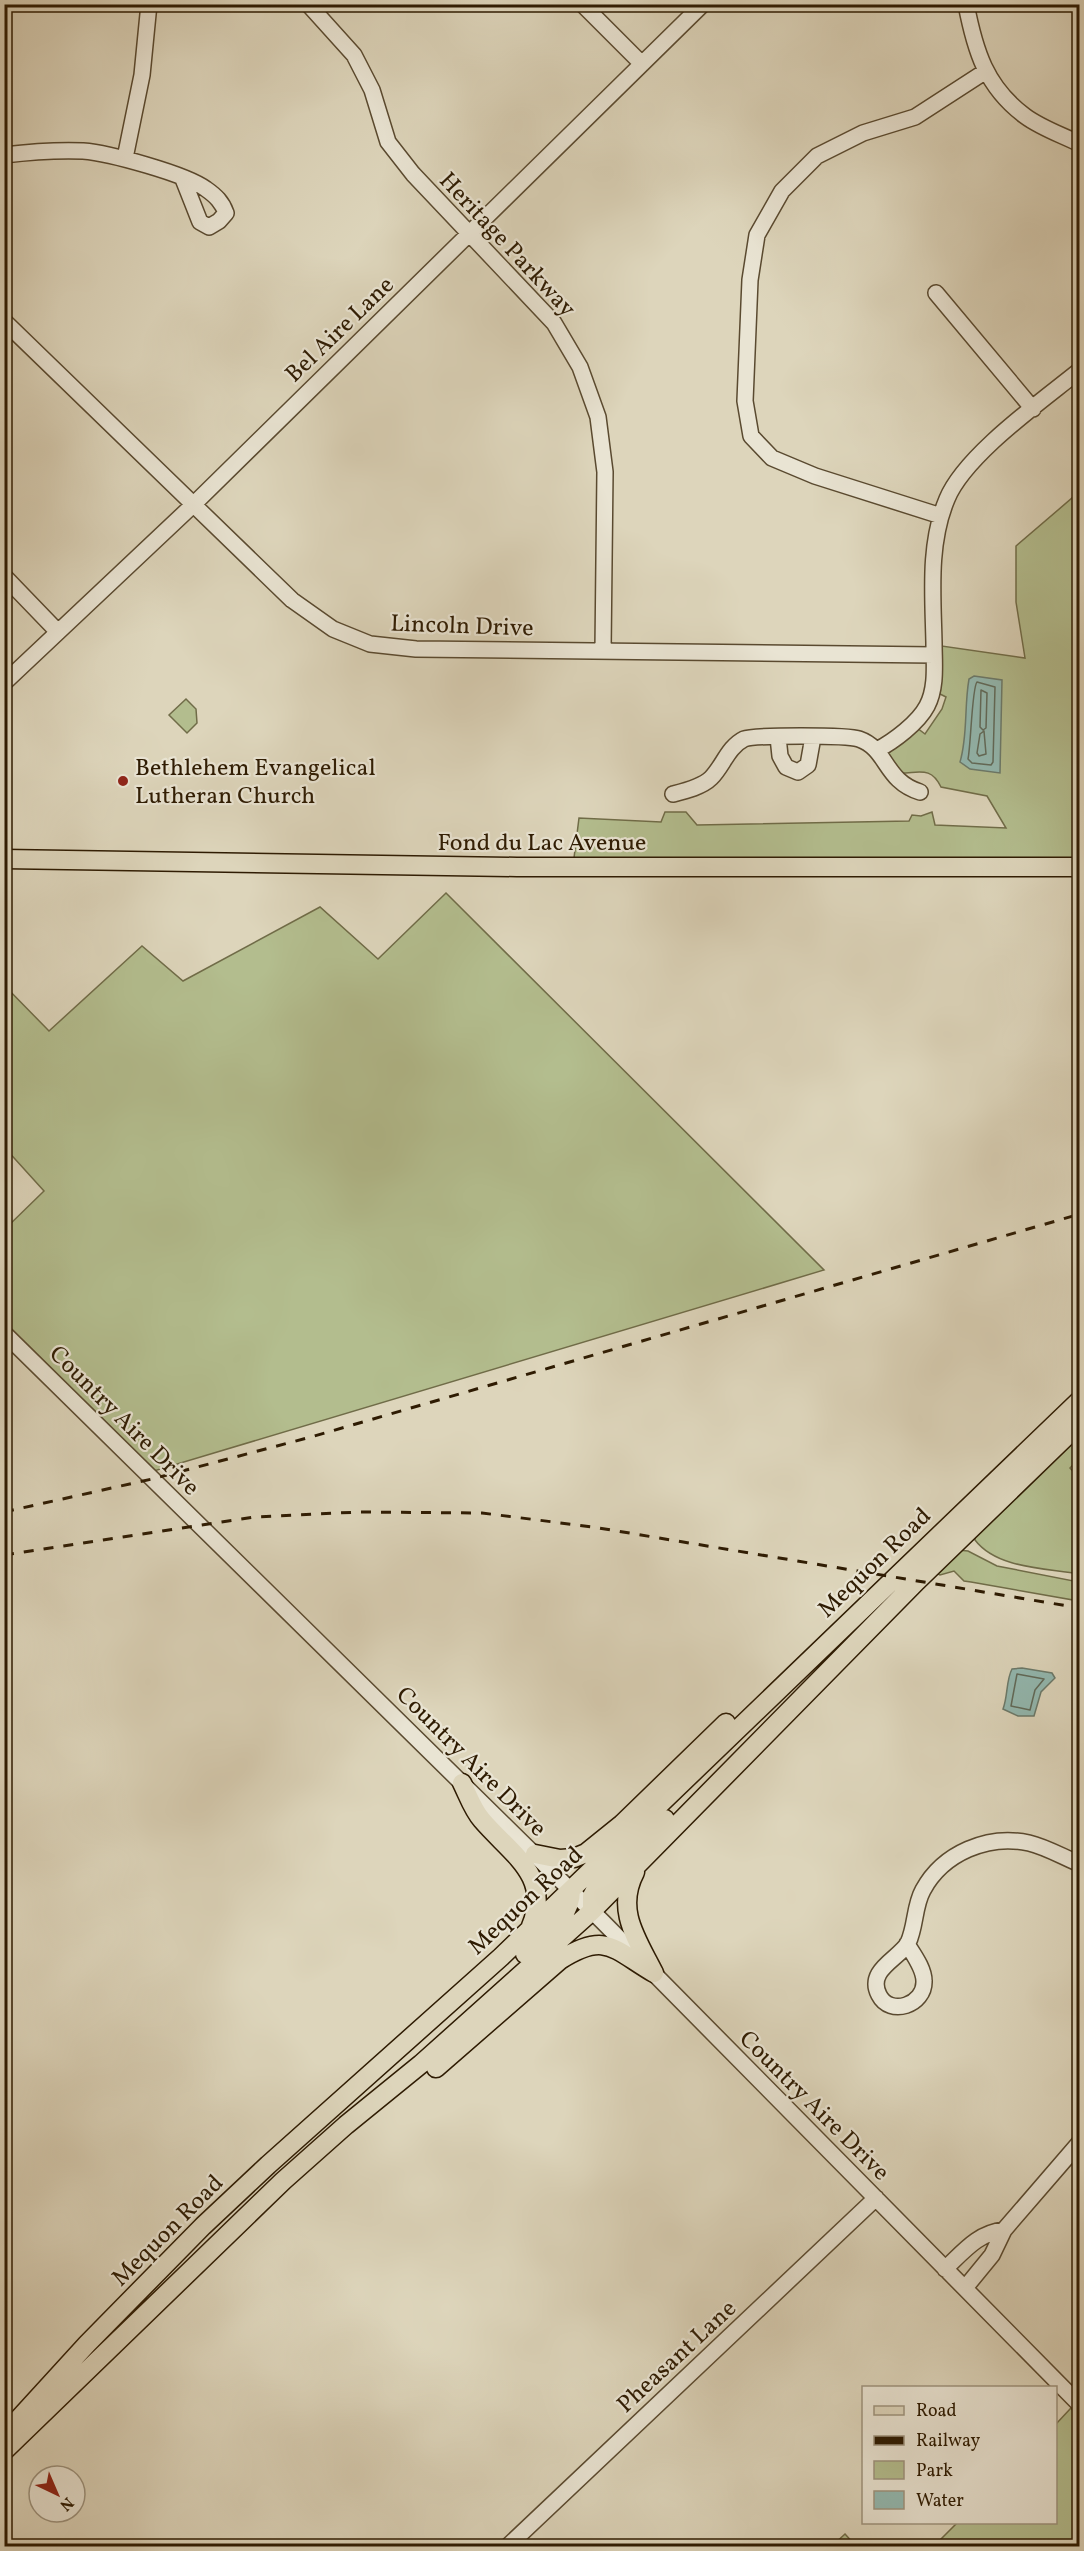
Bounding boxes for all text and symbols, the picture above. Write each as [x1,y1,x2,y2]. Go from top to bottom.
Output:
street label: Heritage Parkway [430,165,583,325]
street label: Bel Aire Lane [278,270,402,391]
street label: Lincoln Drive [390,608,534,646]
place label: Bethlehem Evangelical Lutheran Church [135,752,376,814]
marker: Bethlehem Evangelical Lutheran Church [116,774,130,788]
street label: Fond du Lac Avenue [438,827,647,861]
street label: Country Aire Drive [41,1338,207,1504]
street label: Mequon Road [811,1501,940,1626]
street label: Country Aire Drive [388,1679,554,1845]
street label: Mequon Road [461,1839,591,1964]
street label: Country Aire Drive [731,2023,897,2189]
street label: Mequon Road [105,2168,232,2295]
street label: Pheasant Lane [610,2293,745,2422]
legend [862,2386,1057,2524]
text: Road [916,2399,957,2424]
text: Railway [916,2429,980,2454]
text: Park [916,2459,953,2484]
north arrow [27,2464,87,2524]
text: Water [916,2489,964,2514]
text: N [54,2491,78,2516]

